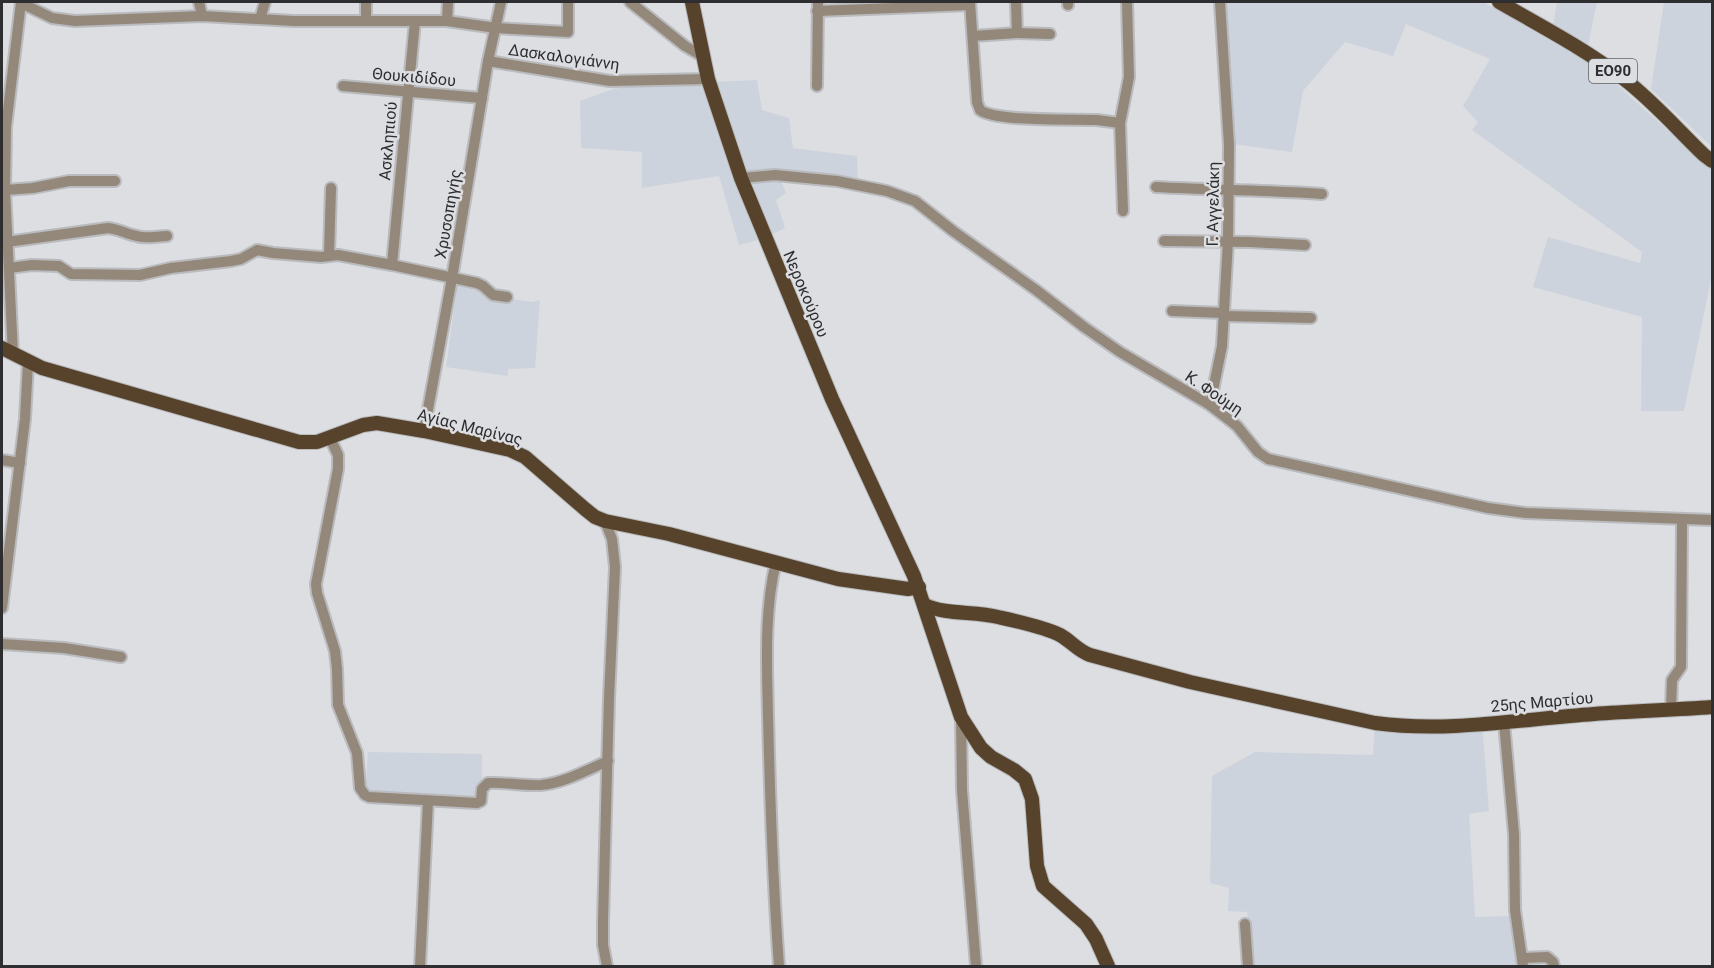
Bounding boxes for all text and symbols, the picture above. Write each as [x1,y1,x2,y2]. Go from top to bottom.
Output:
street label: Δασκαλογιάννη [507,40,621,74]
road number: ΕΟ90 [1589,59,1637,83]
street label: Θουκιδίδου [371,64,457,90]
street label: Ασκληπιού [375,101,401,181]
street label: Γ. Αγγελάκη [1203,162,1223,246]
street label: Χρυσοπηγής [431,168,465,260]
street label: Νεροκούρου [779,248,833,340]
street label: Κ. Φούμη [1181,367,1247,419]
street label: Αγίας Μαρίνας [416,405,524,449]
street label: 25ης Μαρτίου [1490,688,1594,716]

